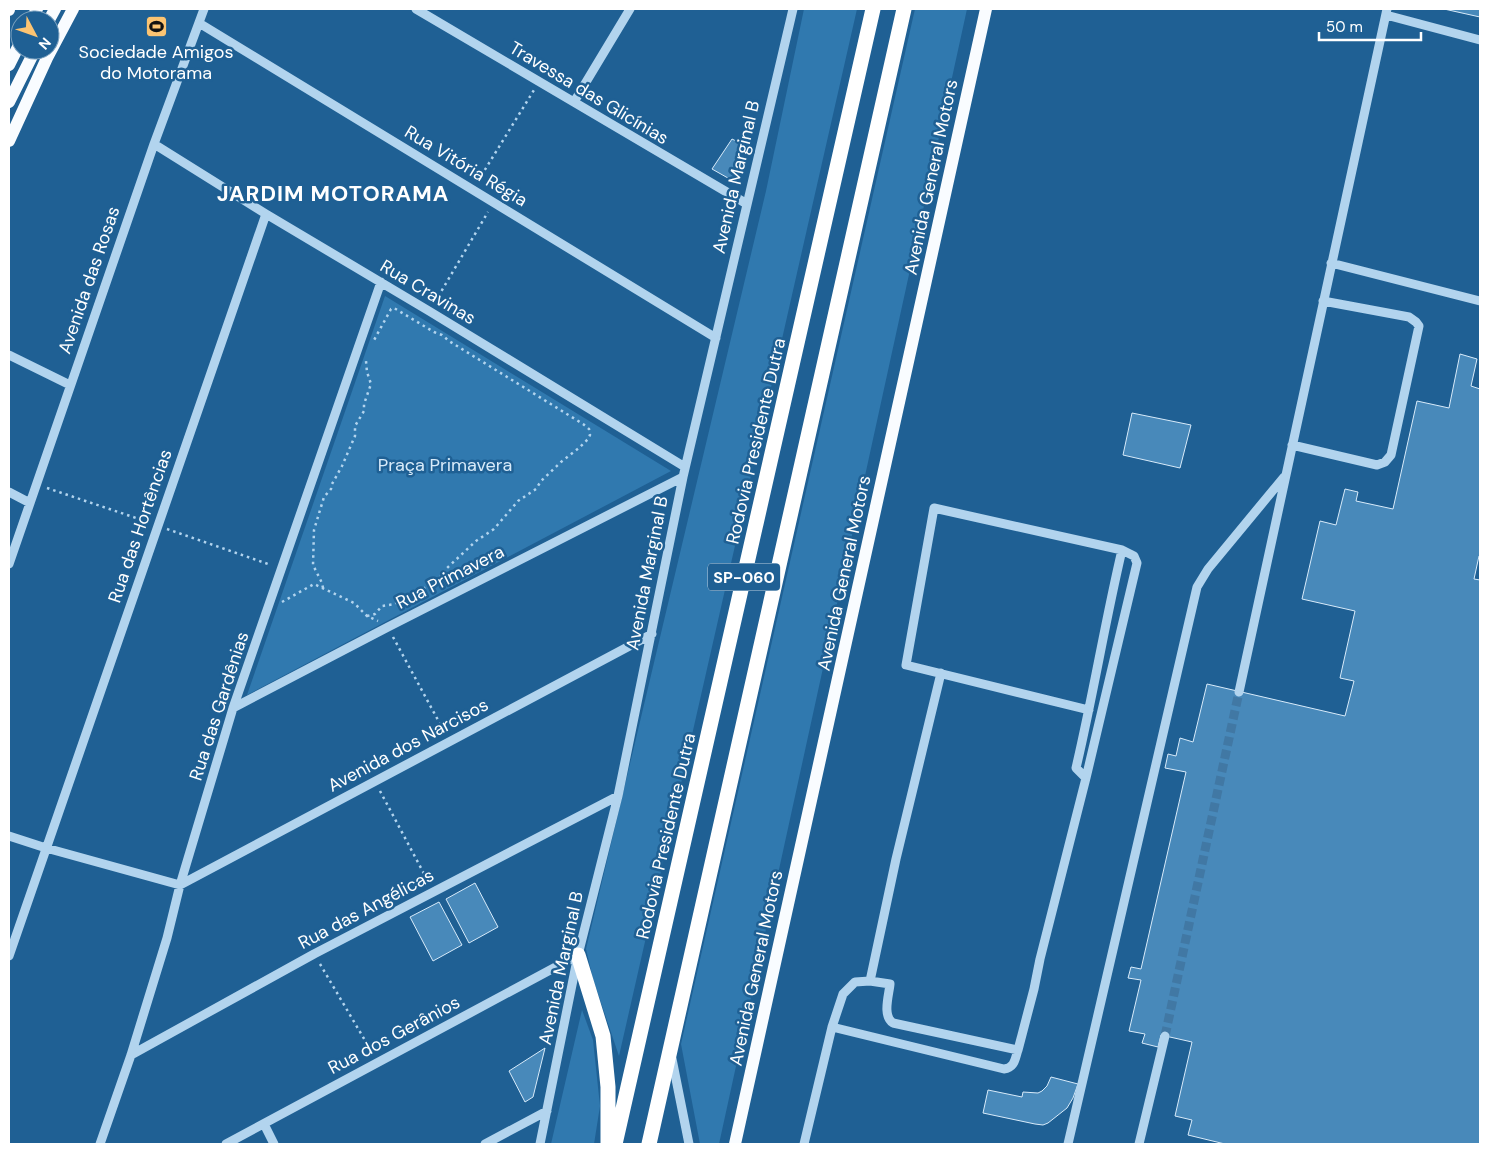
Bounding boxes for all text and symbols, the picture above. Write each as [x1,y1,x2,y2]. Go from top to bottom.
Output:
north arrow [10,10,60,60]
scale bar [1319,10,1422,42]
sports icon: Sociedade Amigos do Motorama [144,15,168,39]
text: 50 m [1326,17,1363,37]
text: N [35,34,55,53]
street label: Travessa das Glicínias [505,36,673,150]
place label: Sociedade Amigos do Motorama [78,40,234,85]
street label: Avenida General Motors [899,77,963,277]
street label: Avenida Marginal B [707,98,765,256]
street label: Rua Vitória Régia [400,120,532,212]
district label: JARDIM MOTORAMA [217,179,449,208]
street label: Avenida das Rosas [53,203,125,357]
street label: Rua Cravinas [376,254,480,330]
street label: Rodovia Presidente Dutra [721,336,791,546]
street label: Rua das Hortências [102,446,178,606]
park label: Praça Primavera [378,453,512,477]
street label: Avenida General Motors [812,473,876,673]
street label: Avenida Marginal B [620,494,674,652]
street label: Rua Primavera [392,539,508,615]
road number: SP-060 [708,564,780,590]
street label: Rua das Gardênias [184,628,254,784]
street label: Avenida dos Narcisos [324,693,492,797]
street label: Rodovia Presidente Dutra [631,731,701,941]
street label: Rua das Angélicas [294,863,438,955]
street label: Avenida General Motors [724,868,788,1068]
street label: Avenida Marginal B [533,889,589,1047]
street label: Rua dos Gerânios [324,990,464,1080]

